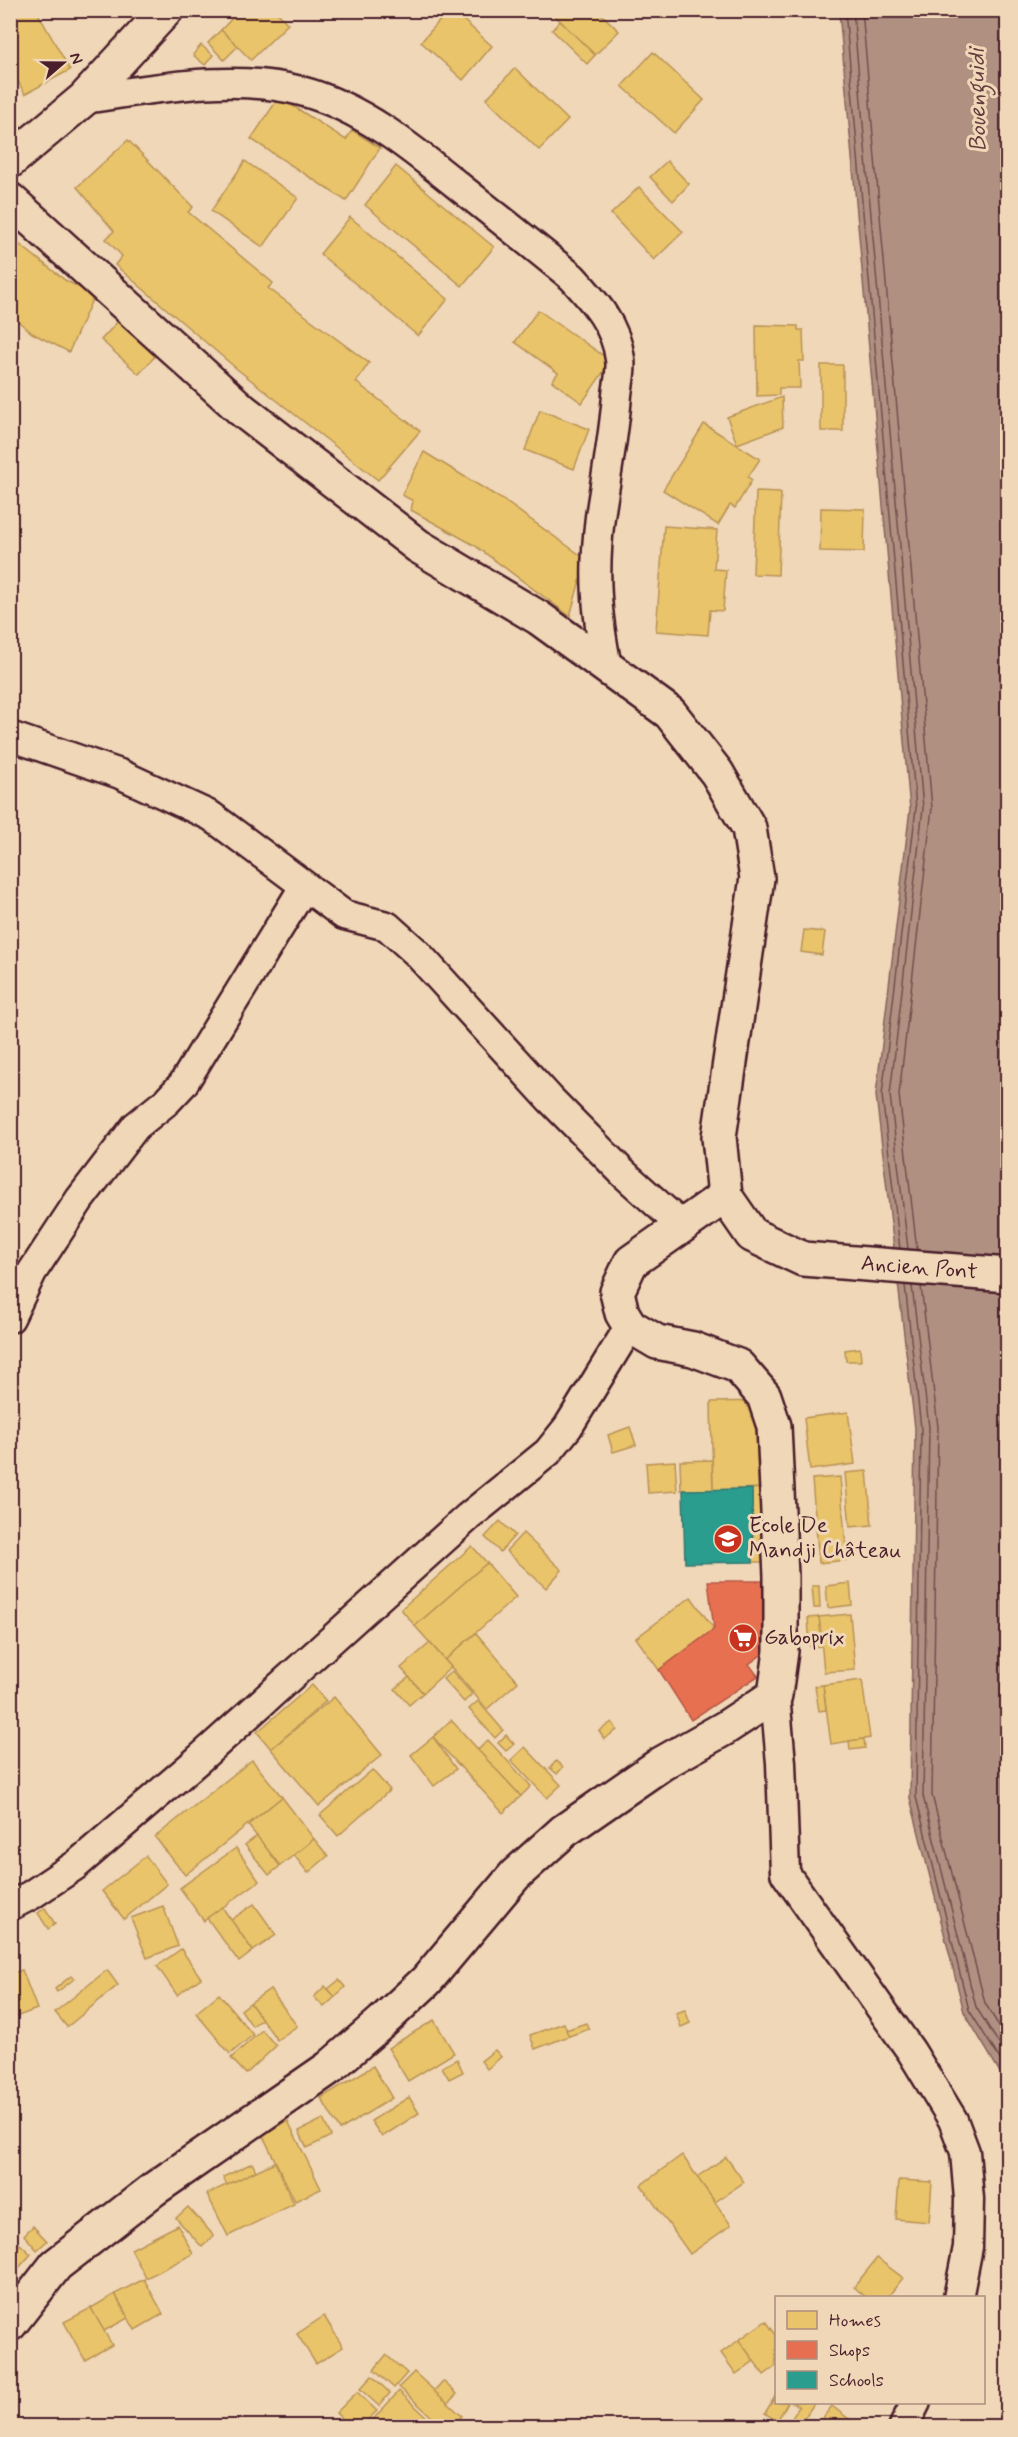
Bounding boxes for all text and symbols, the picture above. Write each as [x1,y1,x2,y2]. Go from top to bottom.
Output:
north arrow [33,33,93,93]
water label: Bouenguidi [962,44,997,152]
text: N [64,50,87,67]
street label: Ancien Pont [860,1250,979,1287]
place label: Ecole De Mandji Château [749,1512,901,1565]
school or university icon: Ecole De Mandji Château [712,1523,744,1555]
supermarket icon: Gaboprix [727,1622,759,1654]
place label: Gaboprix [764,1624,844,1652]
legend [775,2296,985,2404]
text: Homes [829,2309,881,2333]
text: Shops [829,2339,870,2363]
text: Schools [829,2369,884,2393]

